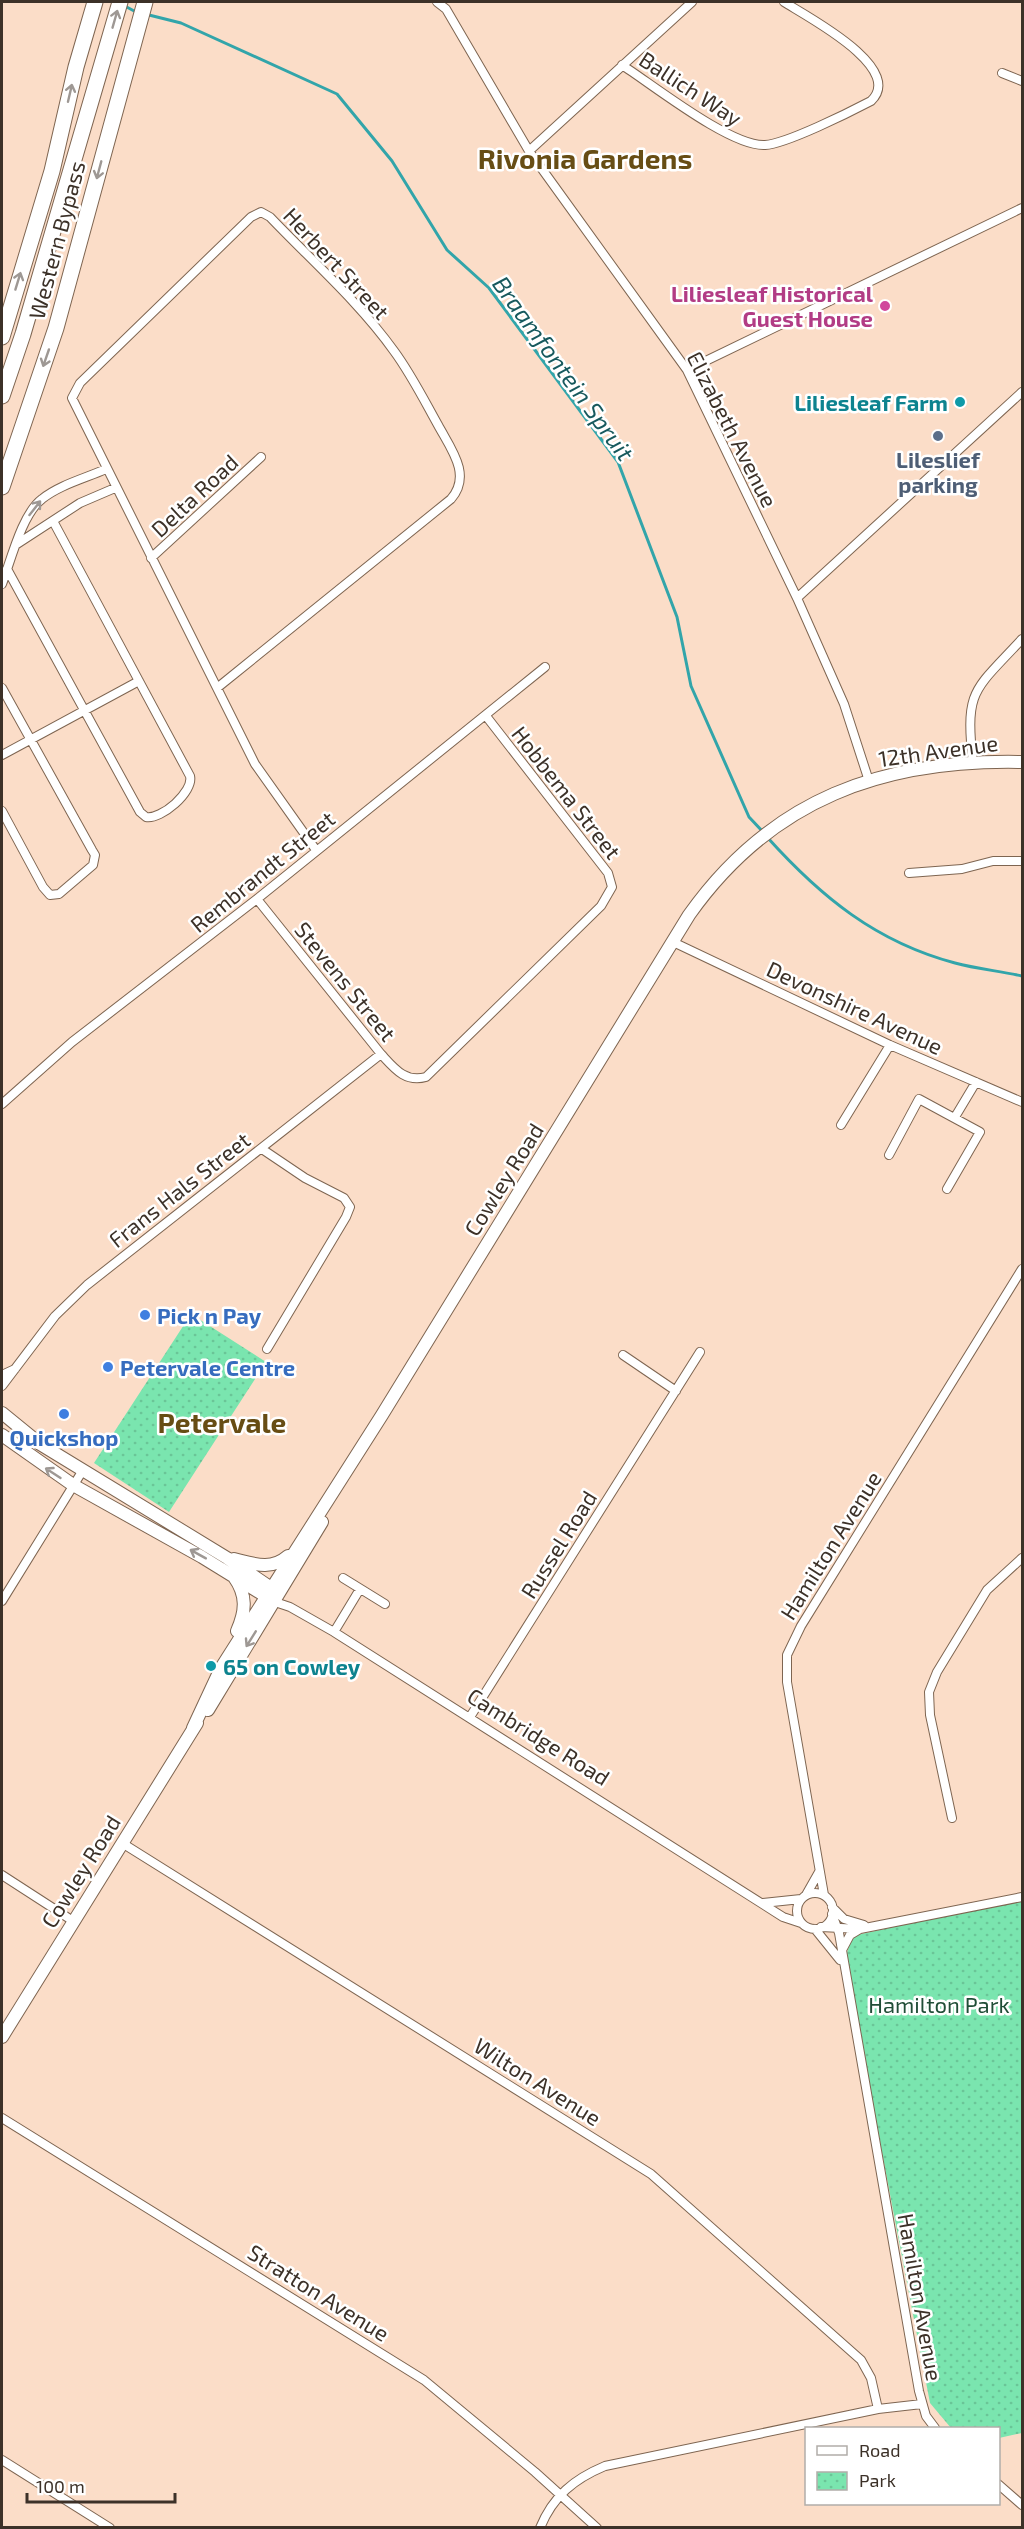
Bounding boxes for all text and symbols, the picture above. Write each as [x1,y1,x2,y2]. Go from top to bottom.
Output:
one-way arrow [110,10,121,29]
street label: Ballich Way [635,45,747,131]
one-way arrow [65,84,76,103]
district label: Rivonia Gardens [478,141,692,175]
street label: Western Bypass [22,158,90,322]
one-way arrow [93,160,104,179]
street label: Herbert Street [279,202,395,324]
water label: Braamfontein Spruit [487,270,641,467]
one-way arrow [13,272,24,291]
place label: Liliesleaf Historical Guest House [671,280,874,331]
marker: Liliesleaf Historical Guest House [878,299,892,313]
street label: Elizabeth Avenue [683,347,783,511]
one-way arrow [39,348,50,367]
place label: Liliesleaf Farm [794,389,948,415]
marker: Liliesleaf Farm [953,395,967,409]
marker: Lileslief parking [931,429,945,443]
place label: Lileslief parking [896,446,981,497]
street label: Delta Road [145,448,243,542]
one-way arrow [28,500,41,516]
street label: Hobbema Street [507,720,627,864]
street label: 12th Avenue [877,729,999,771]
street label: Rembrandt Street [185,805,339,937]
street label: Stevens Street [290,916,402,1046]
street label: Devonshire Avenue [763,955,947,1059]
street label: Cowley Road [458,1118,548,1240]
street label: Frans Hals Street [103,1126,255,1252]
place label: Pick n Pay [157,1302,262,1329]
marker: Pick n Pay [138,1308,152,1322]
place label: Petervale Centre [120,1354,295,1380]
marker: Petervale Centre [101,1360,115,1374]
district label: Petervale [158,1405,286,1439]
marker: Quickshop [57,1407,71,1421]
place label: Quickshop [10,1424,118,1451]
one-way arrow [45,1466,62,1478]
street label: Hamilton Avenue [774,1466,886,1624]
street label: Russel Road [515,1485,601,1603]
one-way arrow [189,1548,206,1560]
one-way arrow [245,1630,257,1647]
place label: 65 on Cowley [223,1653,361,1680]
marker: 65 on Cowley [204,1659,218,1673]
street label: Cambridge Road [463,1682,615,1790]
street label: Cowley Road [35,1810,125,1932]
park label: Hamilton Park [868,1991,1010,2017]
street label: Wilton Avenue [470,2032,606,2130]
street label: Hamilton Avenue [893,2211,949,2383]
street label: Stratton Avenue [244,2238,394,2346]
legend [805,2427,1000,2505]
text: Road [859,2439,900,2461]
scale bar [27,2466,176,2504]
text: Park [859,2469,896,2491]
text: 100 m [36,2475,85,2497]

